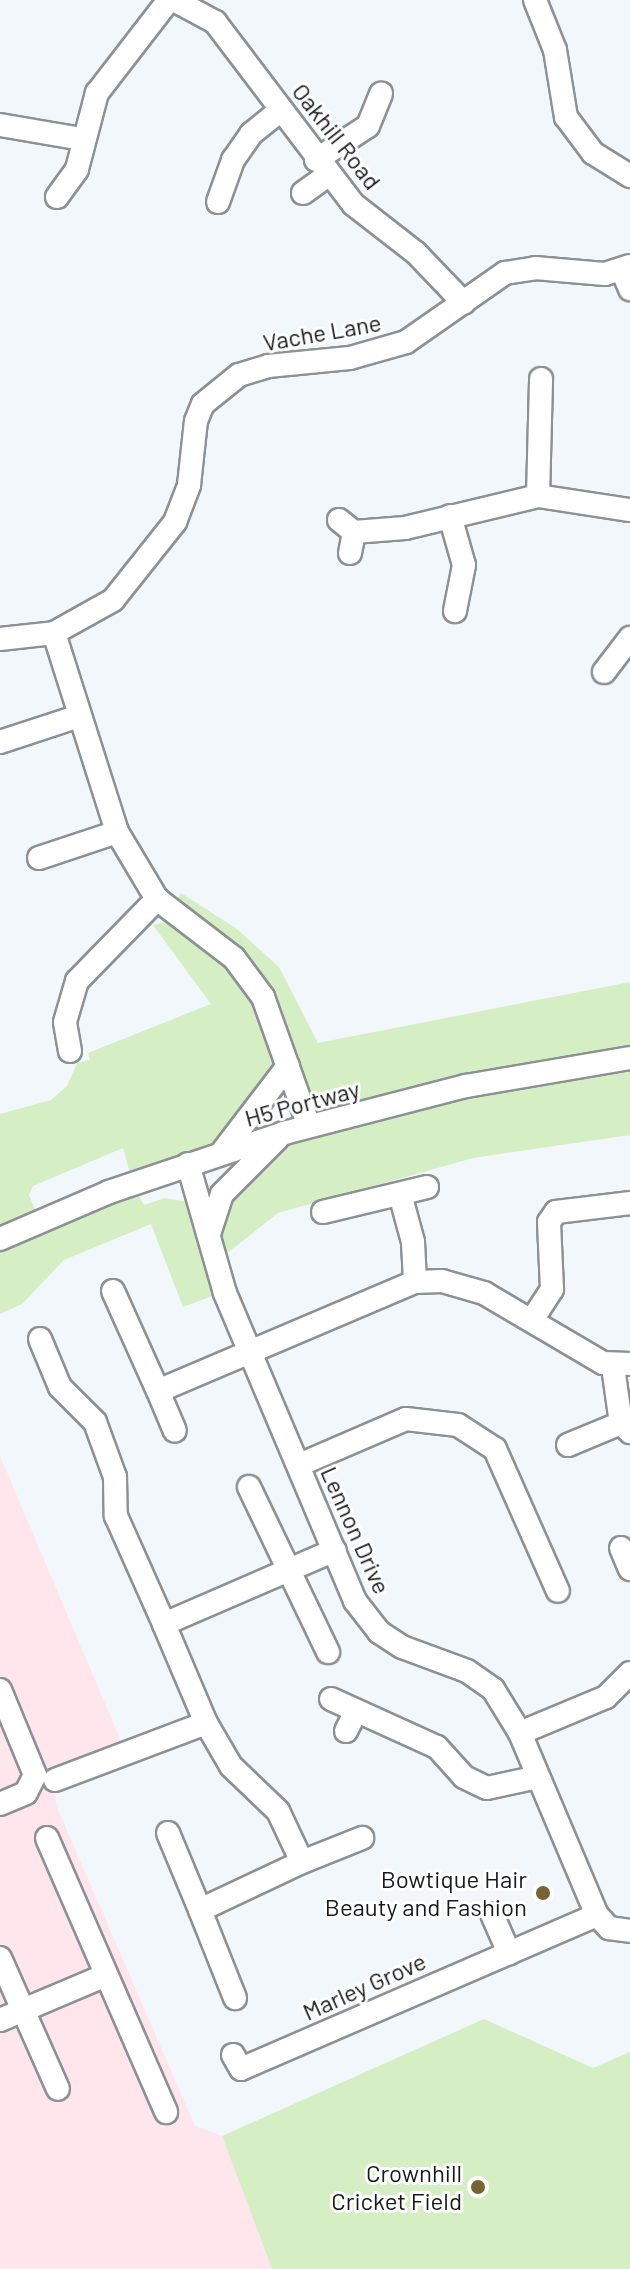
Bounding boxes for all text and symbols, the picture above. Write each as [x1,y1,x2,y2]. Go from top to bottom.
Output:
street label: Oakhill Road [287,77,387,195]
street label: Vache Lane [261,307,383,357]
street label: H5 Portway [241,1074,363,1132]
street label: Lennon Drive [315,1462,397,1598]
place label: Bowtique Hair Beauty and Fashion [325,1865,527,1921]
marker: Bowtique Hair Beauty and Fashion [534,1884,552,1902]
street label: Marley Grove [298,1946,430,2026]
place label: Crownhill Cricket Field [331,2159,462,2215]
marker: Crownhill Cricket Field [469,2178,487,2196]

